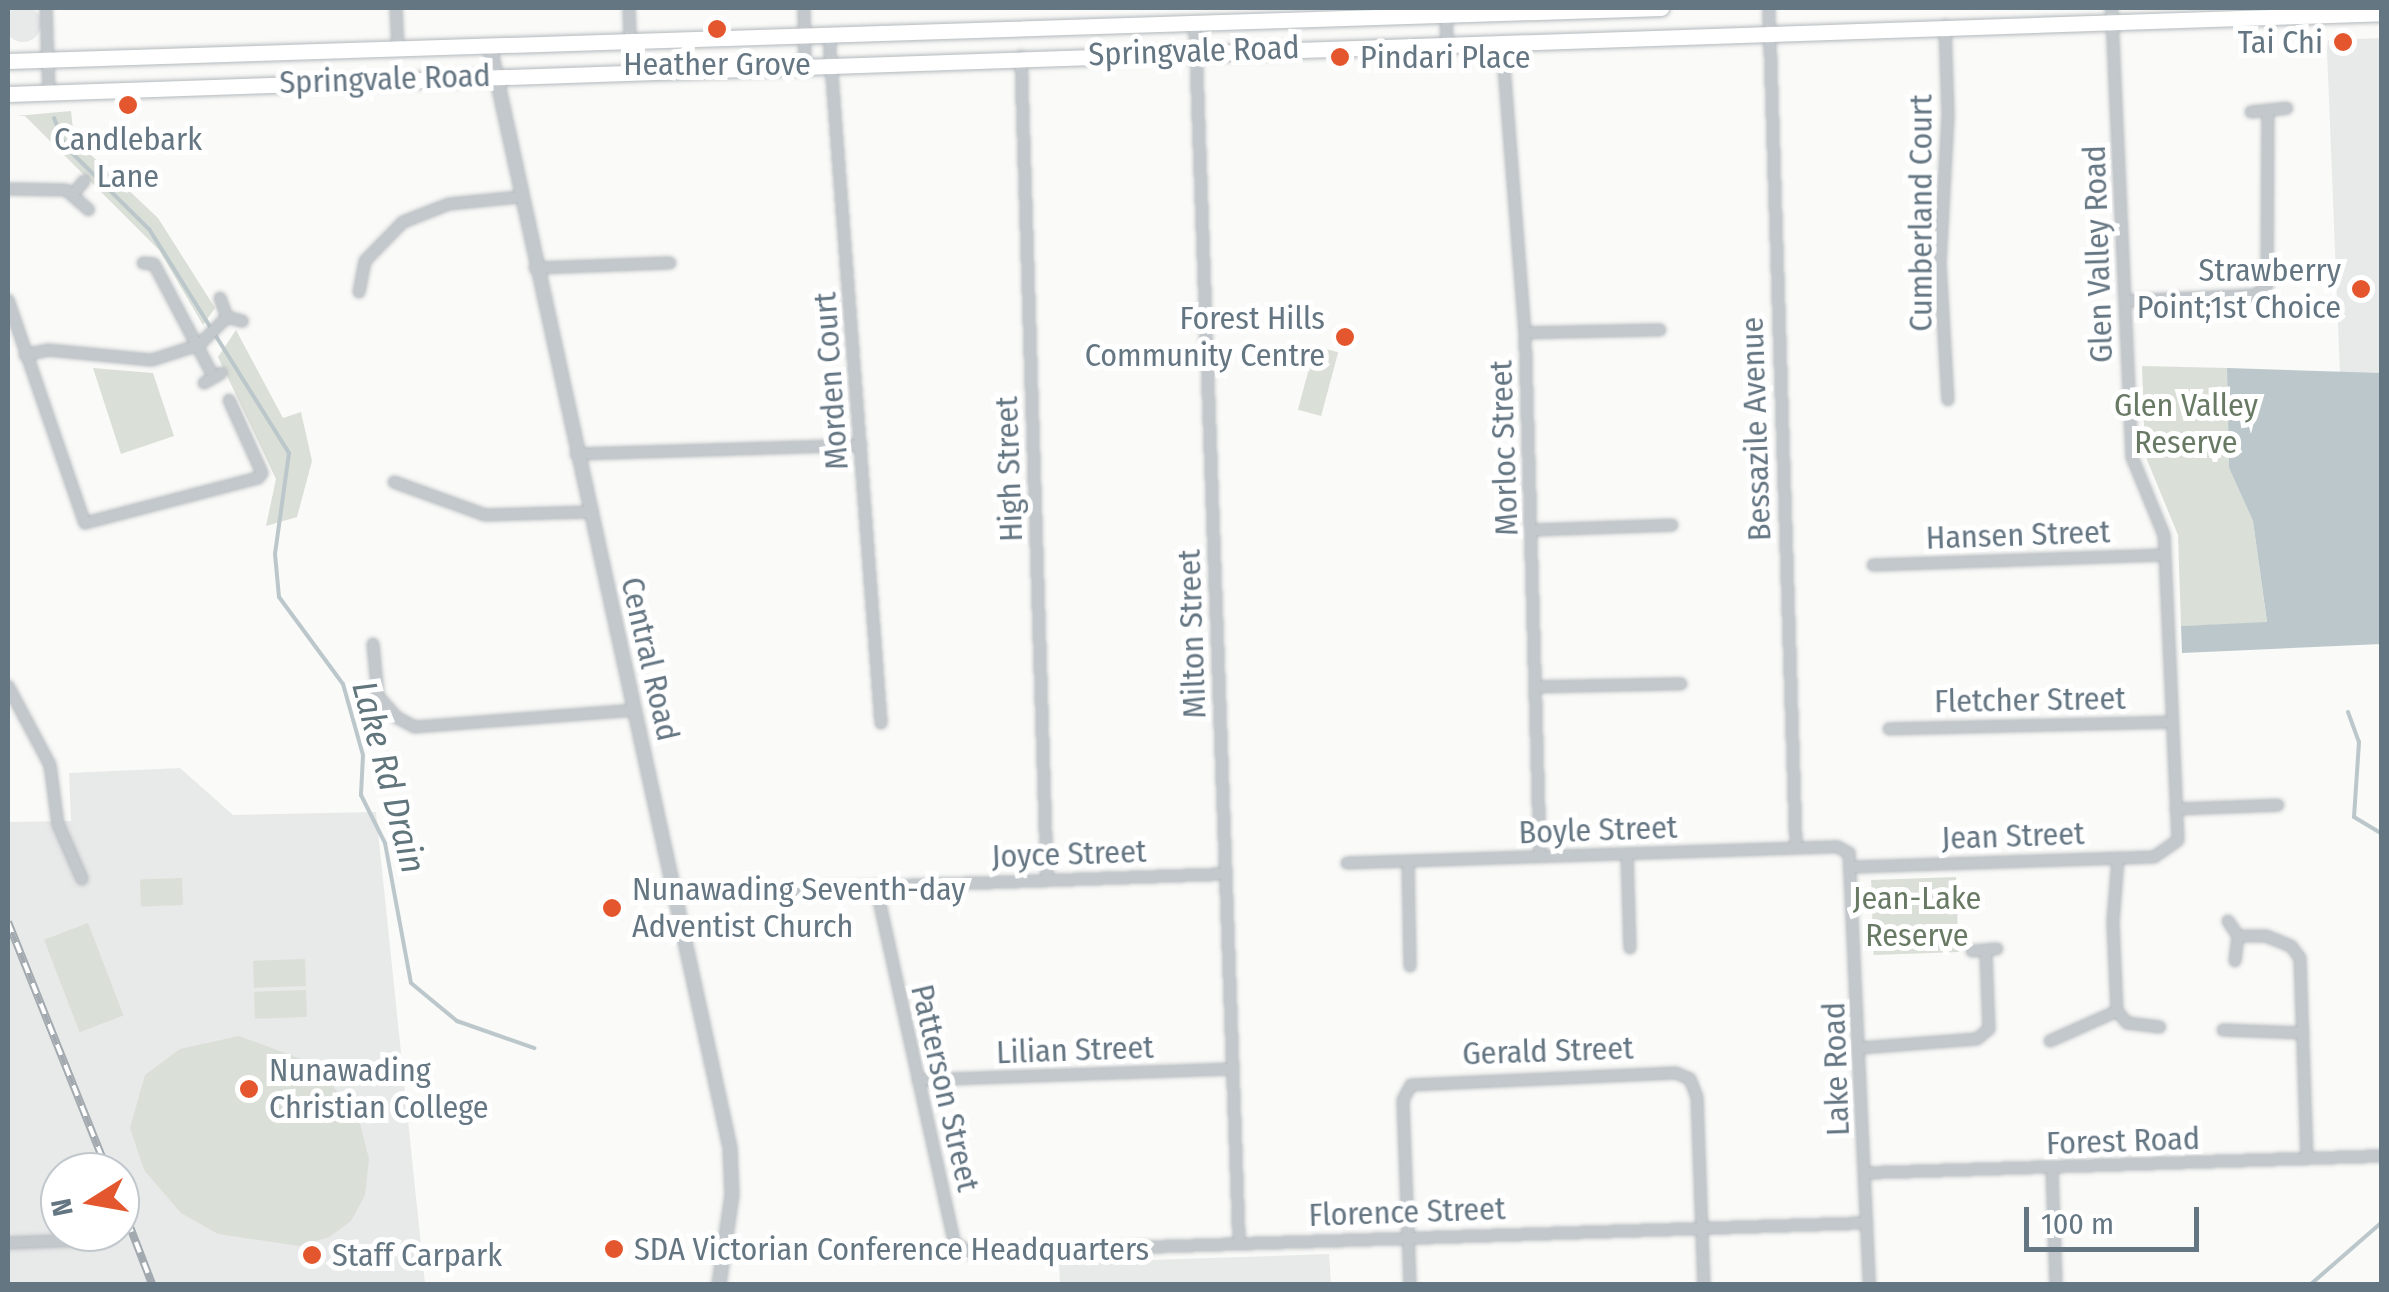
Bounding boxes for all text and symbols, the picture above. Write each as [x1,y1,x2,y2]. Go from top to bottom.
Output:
marker: Heather Grove [706,18,728,40]
place label: Tai Chi [2238,23,2323,61]
street label: Springvale Road [1088,28,1300,74]
marker: Tai Chi [2332,31,2354,53]
place label: Pindari Place [1360,38,1531,76]
place label: Heather Grove [623,45,811,83]
marker: Pindari Place [1329,46,1351,68]
street label: Springvale Road [279,56,491,102]
marker: Candlebark Lane [117,94,139,116]
street label: Cumberland Court [1902,94,1940,332]
place label: Candlebark Lane [54,121,202,196]
street label: Glen Valley Road [2075,145,2121,363]
place label: Strawberry Point;1st Choice [2137,252,2341,327]
marker: Strawberry Point;1st Choice [2350,278,2372,300]
street label: Morden Court [806,291,856,471]
place label: Forest Hills Community Centre [1085,300,1325,375]
street label: Bessazile Avenue [1733,316,1779,542]
marker: Forest Hills Community Centre [1334,326,1356,348]
street label: Morloc Street [1482,359,1526,537]
park label: Glen Valley Reserve [2114,387,2258,462]
street label: High Street [987,396,1031,542]
street label: Hansen Street [1925,513,2111,557]
street label: Milton Street [1170,549,1214,719]
street label: Central Road [613,574,687,744]
water label: Lake Rd Drain [343,677,435,877]
street label: Fletcher Street [1934,679,2126,721]
street label: Boyle Street [1518,808,1678,852]
street label: Jean Street [1941,814,2085,858]
street label: Joyce Street [991,832,1147,876]
place label: Nunawading Seventh-day Adventist Church [632,871,966,946]
park label: Jean-Lake Reserve [1853,880,1981,955]
marker: Nunawading Seventh-day Adventist Church [601,897,623,919]
street label: Patterson Street [903,981,987,1195]
street label: Lake Road [1814,1001,1858,1137]
street label: Lilian Street [996,1028,1154,1072]
street label: Gerald Street [1462,1029,1634,1073]
place label: Nunawading Christian College [269,1052,489,1127]
marker: Nunawading Christian College [238,1078,260,1100]
street label: Forest Road [2045,1119,2201,1163]
north arrow [40,1152,140,1252]
scale bar [2029,1187,2204,1249]
street label: Florence Street [1308,1189,1506,1235]
text: N [44,1196,80,1219]
text: 100 m [2041,1206,2114,1242]
place label: SDA Victorian Conference Headquarters [634,1230,1149,1268]
place label: Staff Carpark [332,1236,502,1274]
marker: SDA Victorian Conference Headquarters [603,1238,625,1260]
marker: Staff Carpark [301,1244,323,1266]

